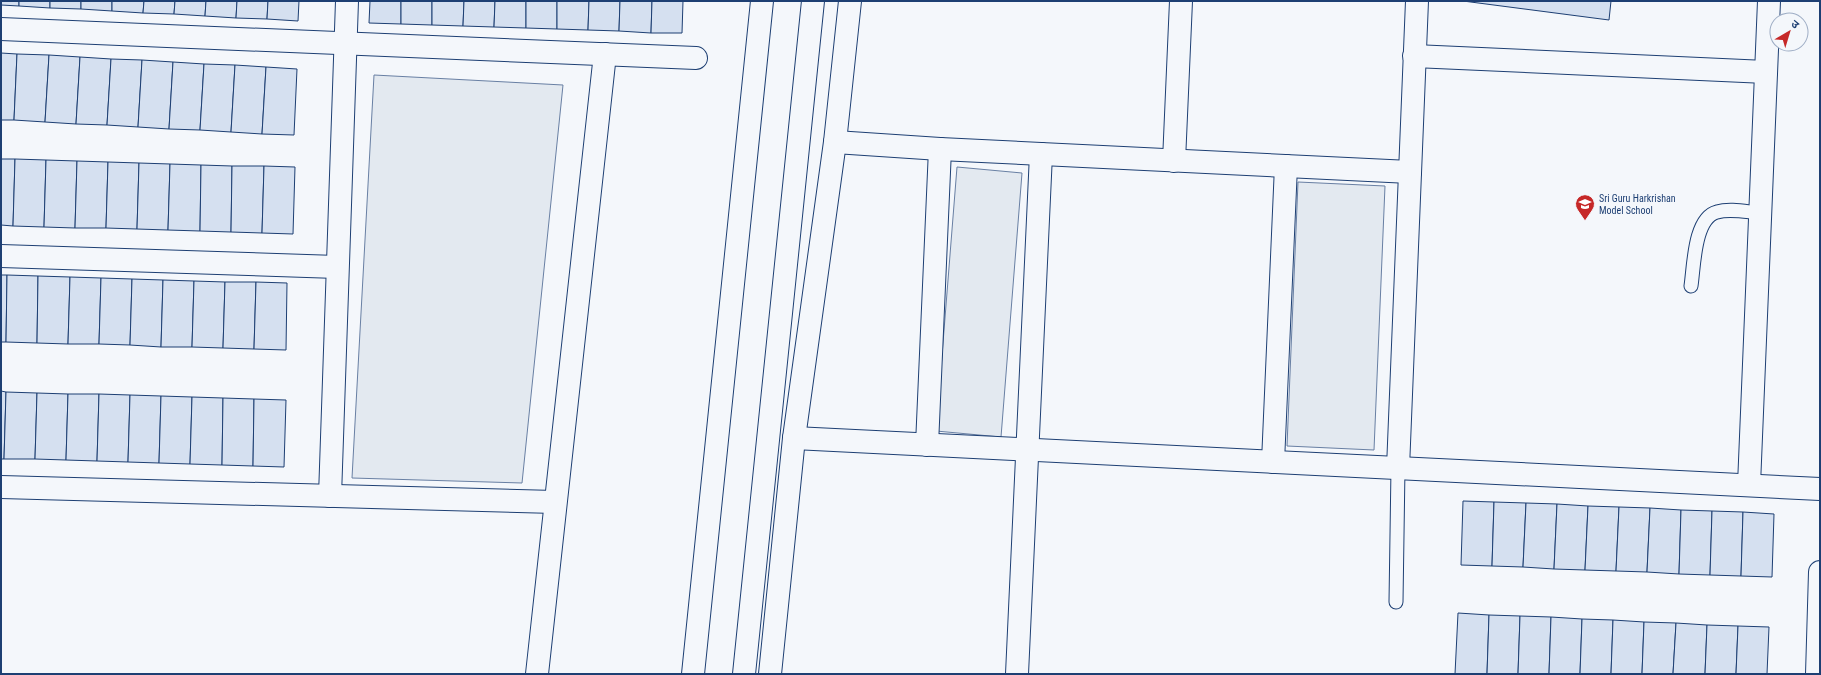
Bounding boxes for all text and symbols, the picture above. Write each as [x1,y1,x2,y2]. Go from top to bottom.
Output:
north arrow [1769,12,1809,52]
text: उ [1788,17,1802,32]
school or university icon: Sri Guru Harkrishan Model School [1574,193,1596,221]
place label: Sri Guru Harkrishan Model School [1599,193,1676,216]

